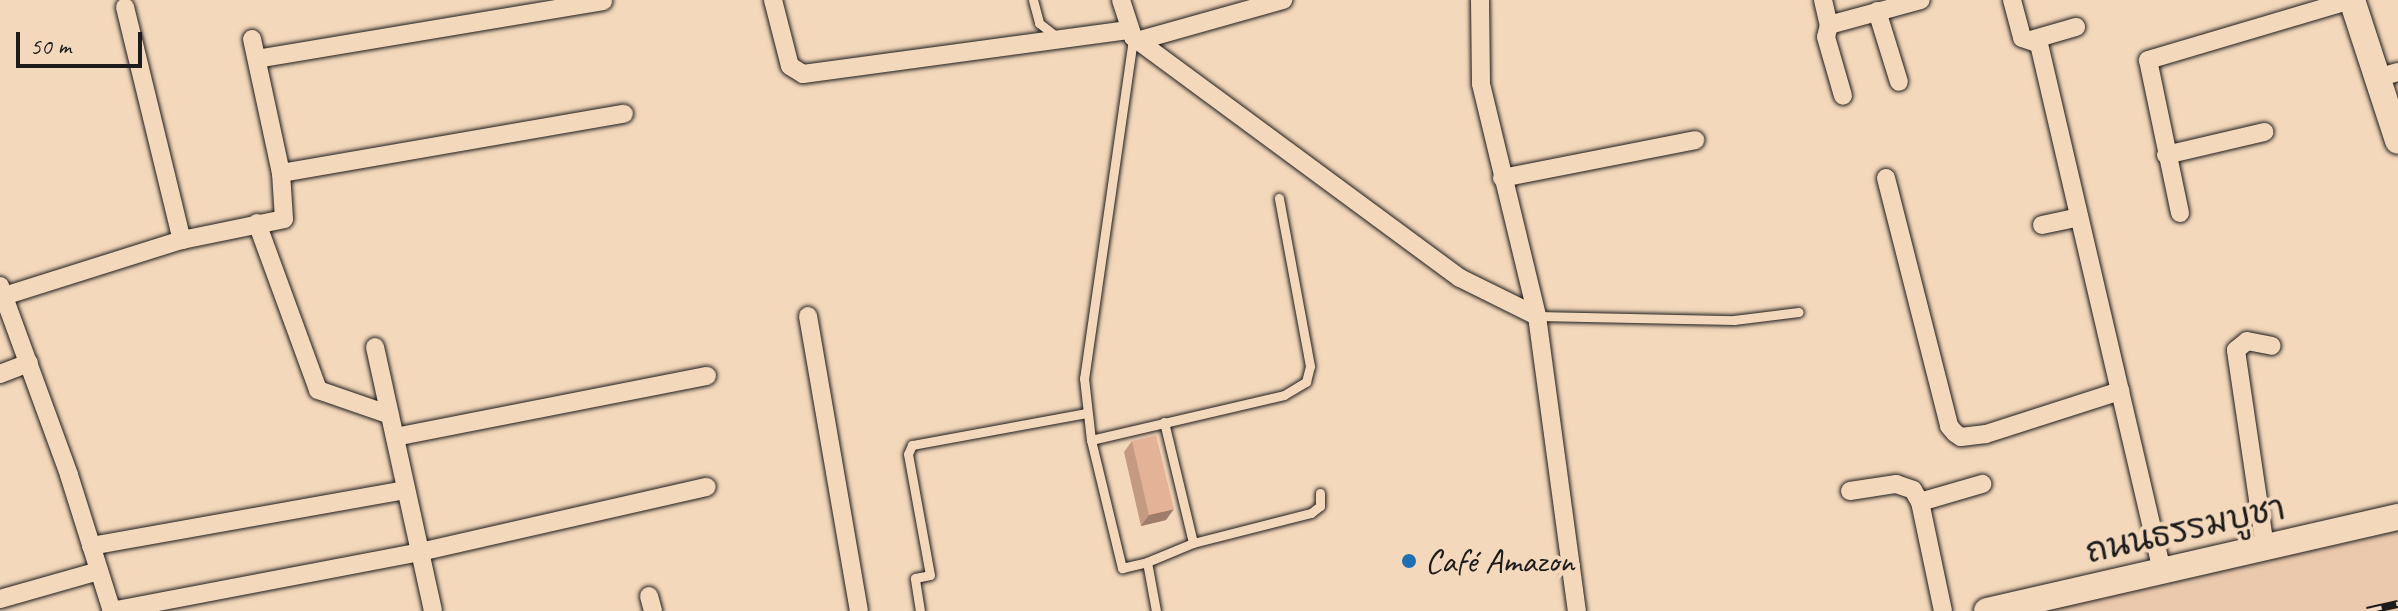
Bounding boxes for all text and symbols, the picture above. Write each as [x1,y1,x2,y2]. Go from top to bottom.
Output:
scale bar [20,16,146,66]
text: 50 m [30,31,71,61]
street label: ถนนธรรมบูชา [2082,486,2288,572]
place label: Café Amazon [1425,541,1574,581]
marker: Café Amazon [1400,552,1418,570]

